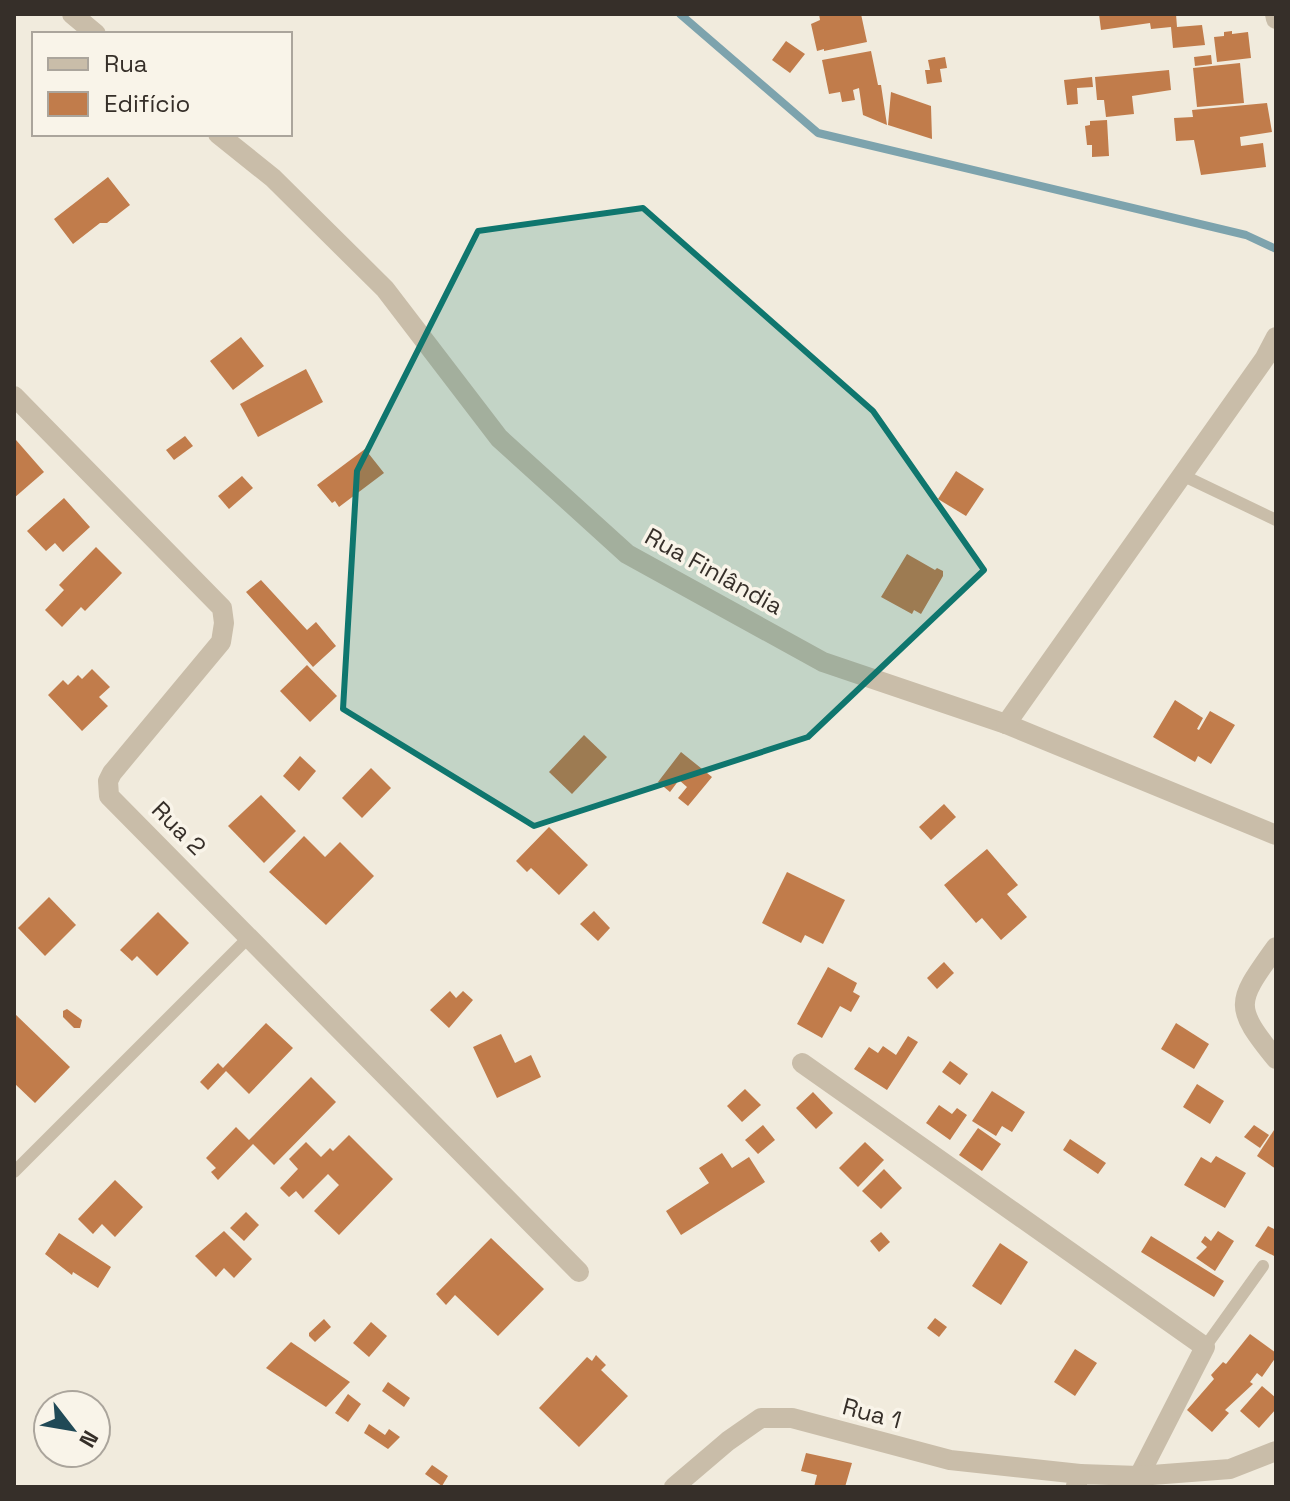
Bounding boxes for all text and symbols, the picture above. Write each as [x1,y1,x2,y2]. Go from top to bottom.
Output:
legend [32,32,292,136]
text: Rua [104,48,148,79]
text: Edifício [104,88,190,119]
street label: Rua Finlândia [640,520,789,622]
street label: Rua 2 [145,794,213,862]
north arrow [32,1389,112,1469]
street label: Rua 1 [839,1390,905,1436]
text: N [73,1426,105,1453]

